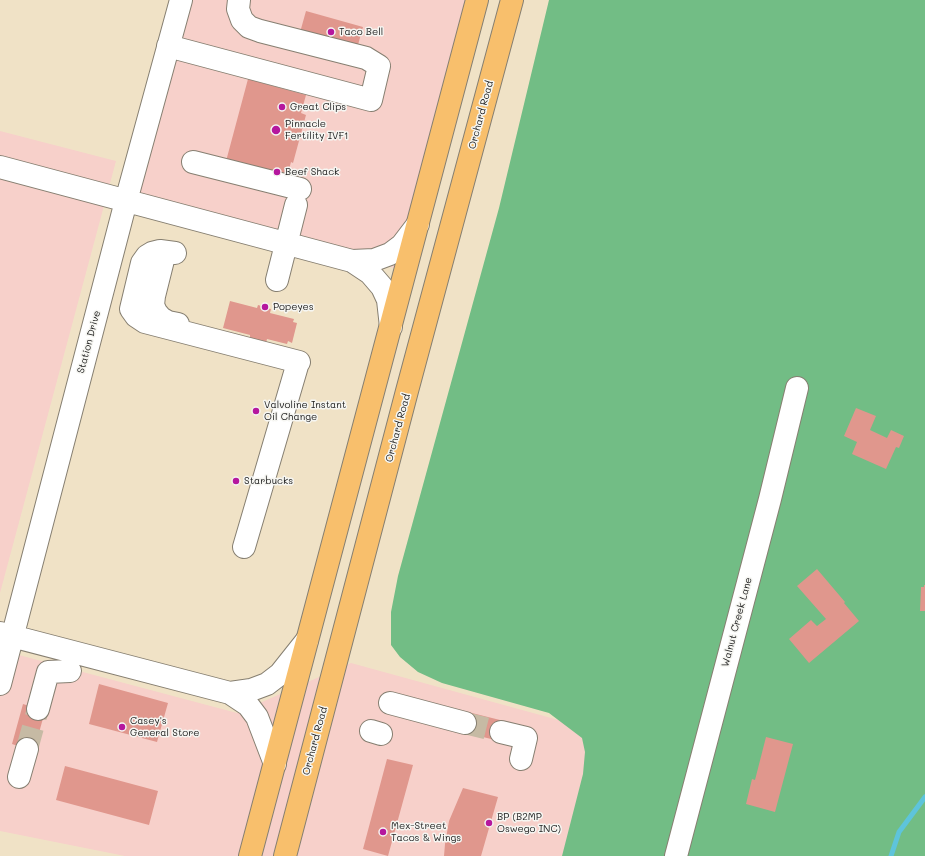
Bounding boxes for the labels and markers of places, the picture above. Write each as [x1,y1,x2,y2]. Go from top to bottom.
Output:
place label: Taco Bell [339,26,383,38]
marker: Taco Bell [326,27,336,37]
place label: Great Clips [290,101,346,113]
marker: Great Clips [277,102,287,112]
place label: Pinnacle Fertility IVF1 [285,118,349,142]
marker: Pinnacle Fertility IVF1 [270,124,282,136]
place label: Beef Shack [285,166,339,178]
marker: Beef Shack [272,167,282,177]
place label: Popeyes [273,301,314,313]
marker: Popeyes [260,302,270,312]
place label: Valvoline Instant Oil Change [264,399,346,422]
marker: Valvoline Instant Oil Change [251,406,261,416]
place label: Starbucks [244,475,293,487]
marker: Starbucks [231,476,241,486]
place label: Casey's General Store [130,715,199,738]
marker: Casey's General Store [117,722,127,732]
place label: BP (B2MP Oswego INC) [497,811,561,834]
marker: BP (B2MP Oswego INC) [484,818,494,828]
place label: Mex-Street Tacos & Wings [391,820,461,844]
marker: Mex-Street Tacos & Wings [378,827,388,837]

